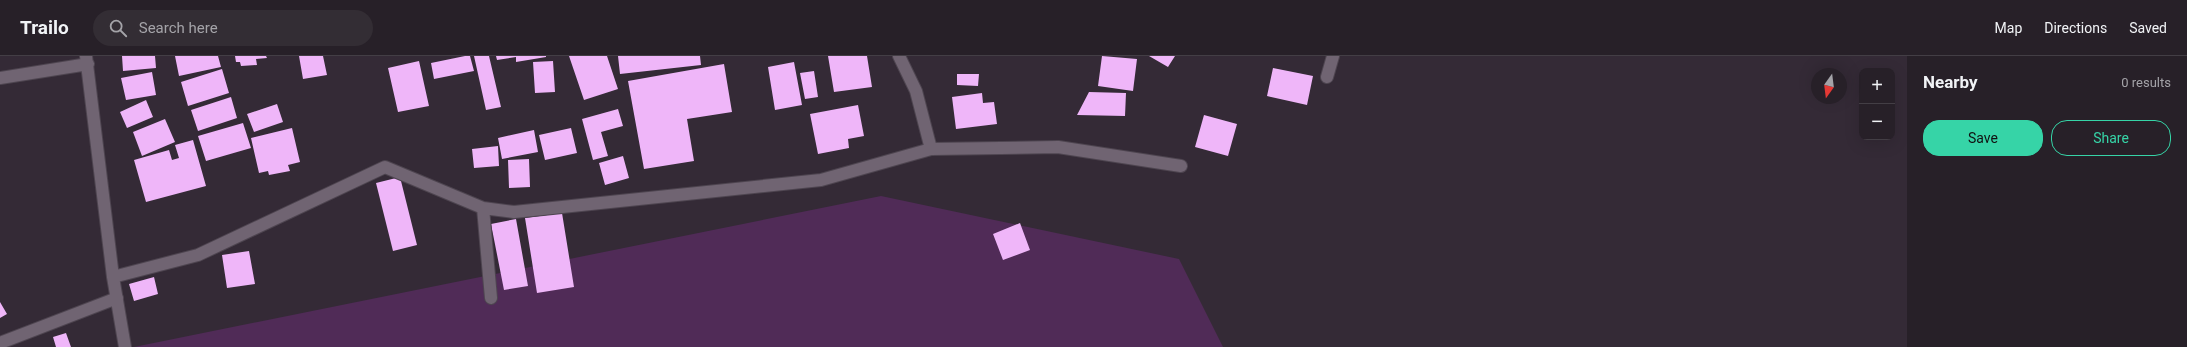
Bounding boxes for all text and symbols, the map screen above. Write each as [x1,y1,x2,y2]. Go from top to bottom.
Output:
search box [93,10,373,46]
text: Trailo [20,16,69,39]
icon: search [107,17,129,39]
text: Search here [139,19,218,37]
text: Map [1995,20,2022,36]
text: Directions [2044,20,2107,36]
text: Saved [2129,20,2167,36]
north arrow [1811,68,1847,104]
map controls [1859,68,1895,140]
button: + [1859,68,1895,104]
text: Nearby [1923,72,1978,92]
text: 0 results [2121,75,2171,90]
button: − [1859,104,1895,140]
button: Save [1923,120,2043,156]
button: Share [2051,120,2171,156]

